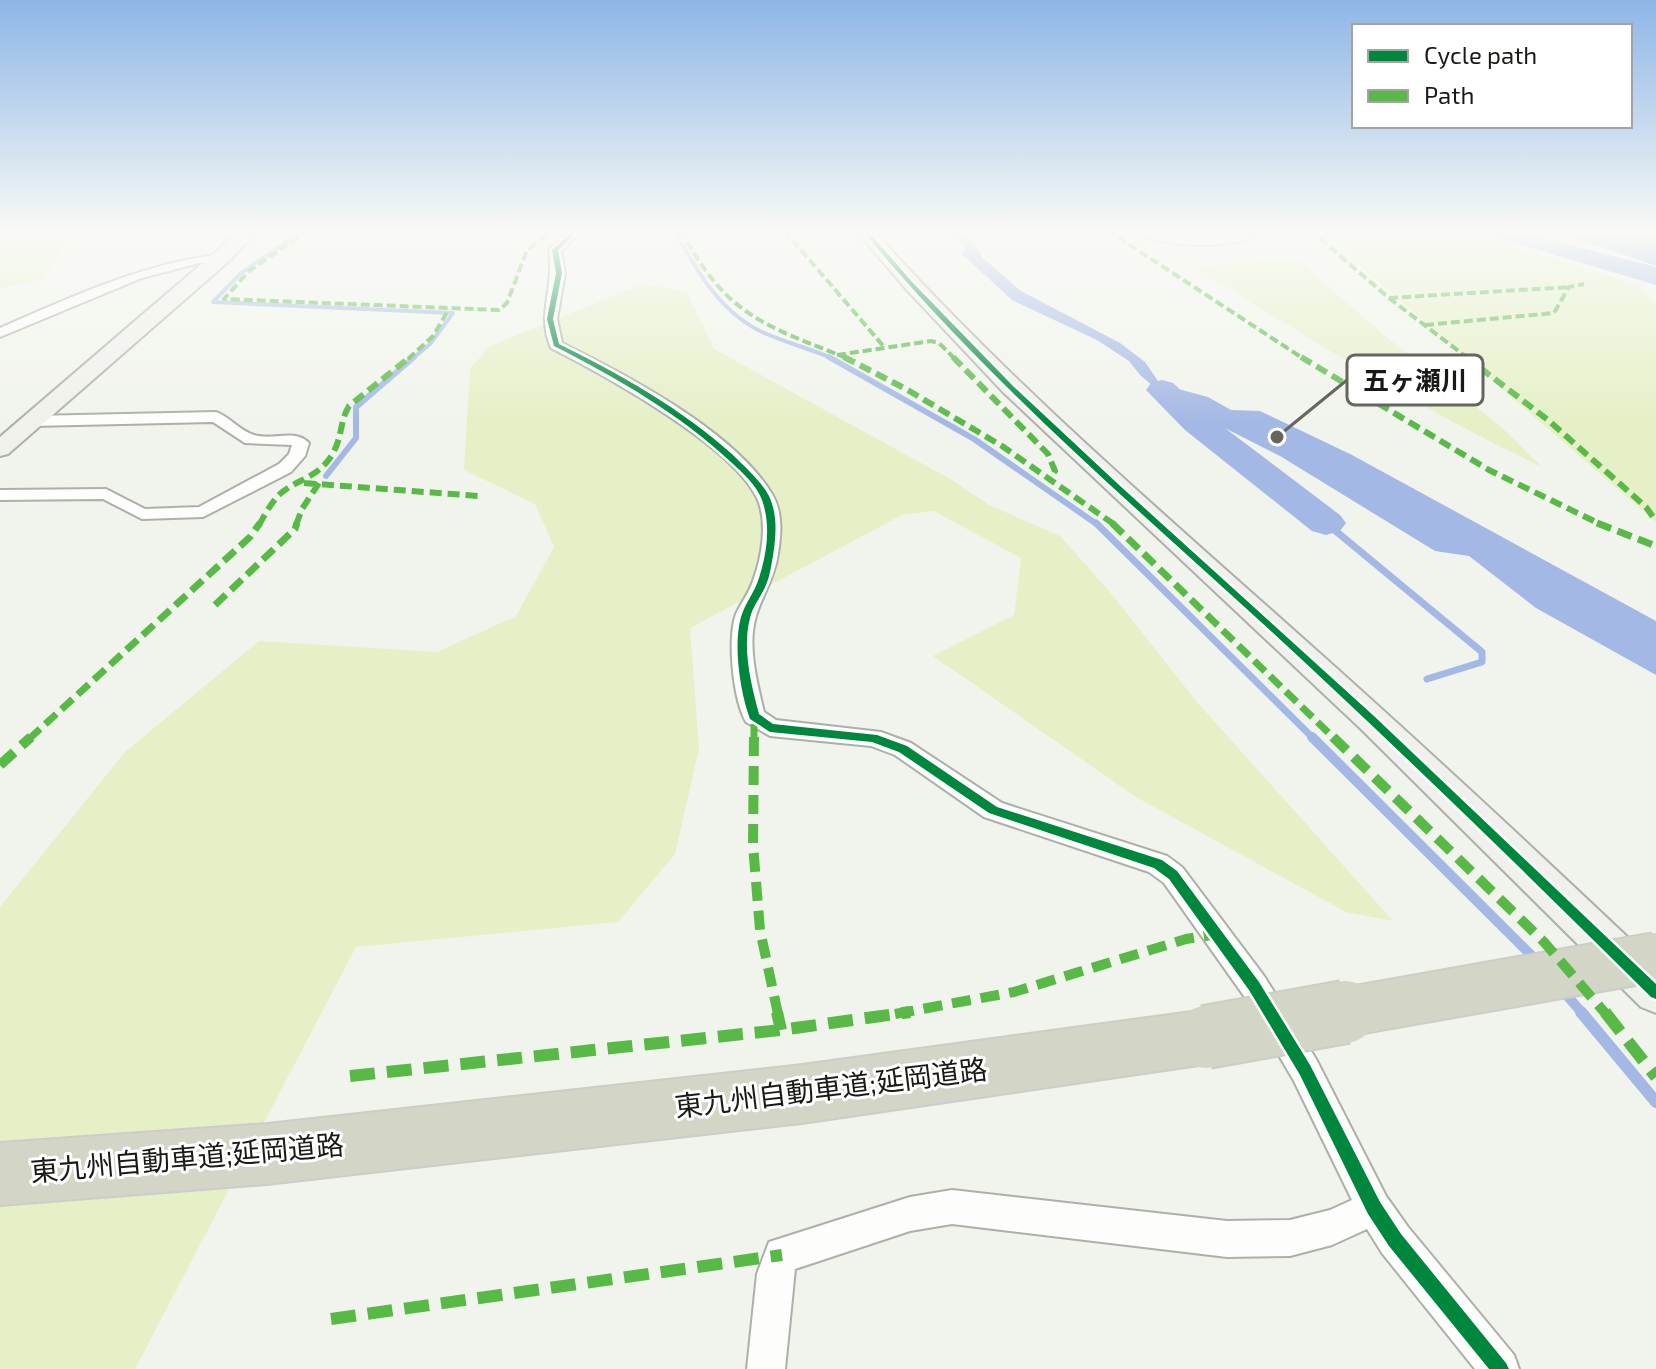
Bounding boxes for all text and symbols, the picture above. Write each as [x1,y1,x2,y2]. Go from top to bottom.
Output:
legend [1352,24,1632,128]
text: Cycle path [1424,40,1537,69]
text: Path [1424,80,1474,109]
callout: 五ヶ瀬川 [1347,355,1483,405]
text: 五ヶ瀬川 [1363,364,1467,395]
street label: 東九州自動車道;延岡道路 [673,1051,989,1123]
street label: 東九州自動車道;延岡道路 [29,1126,345,1188]

